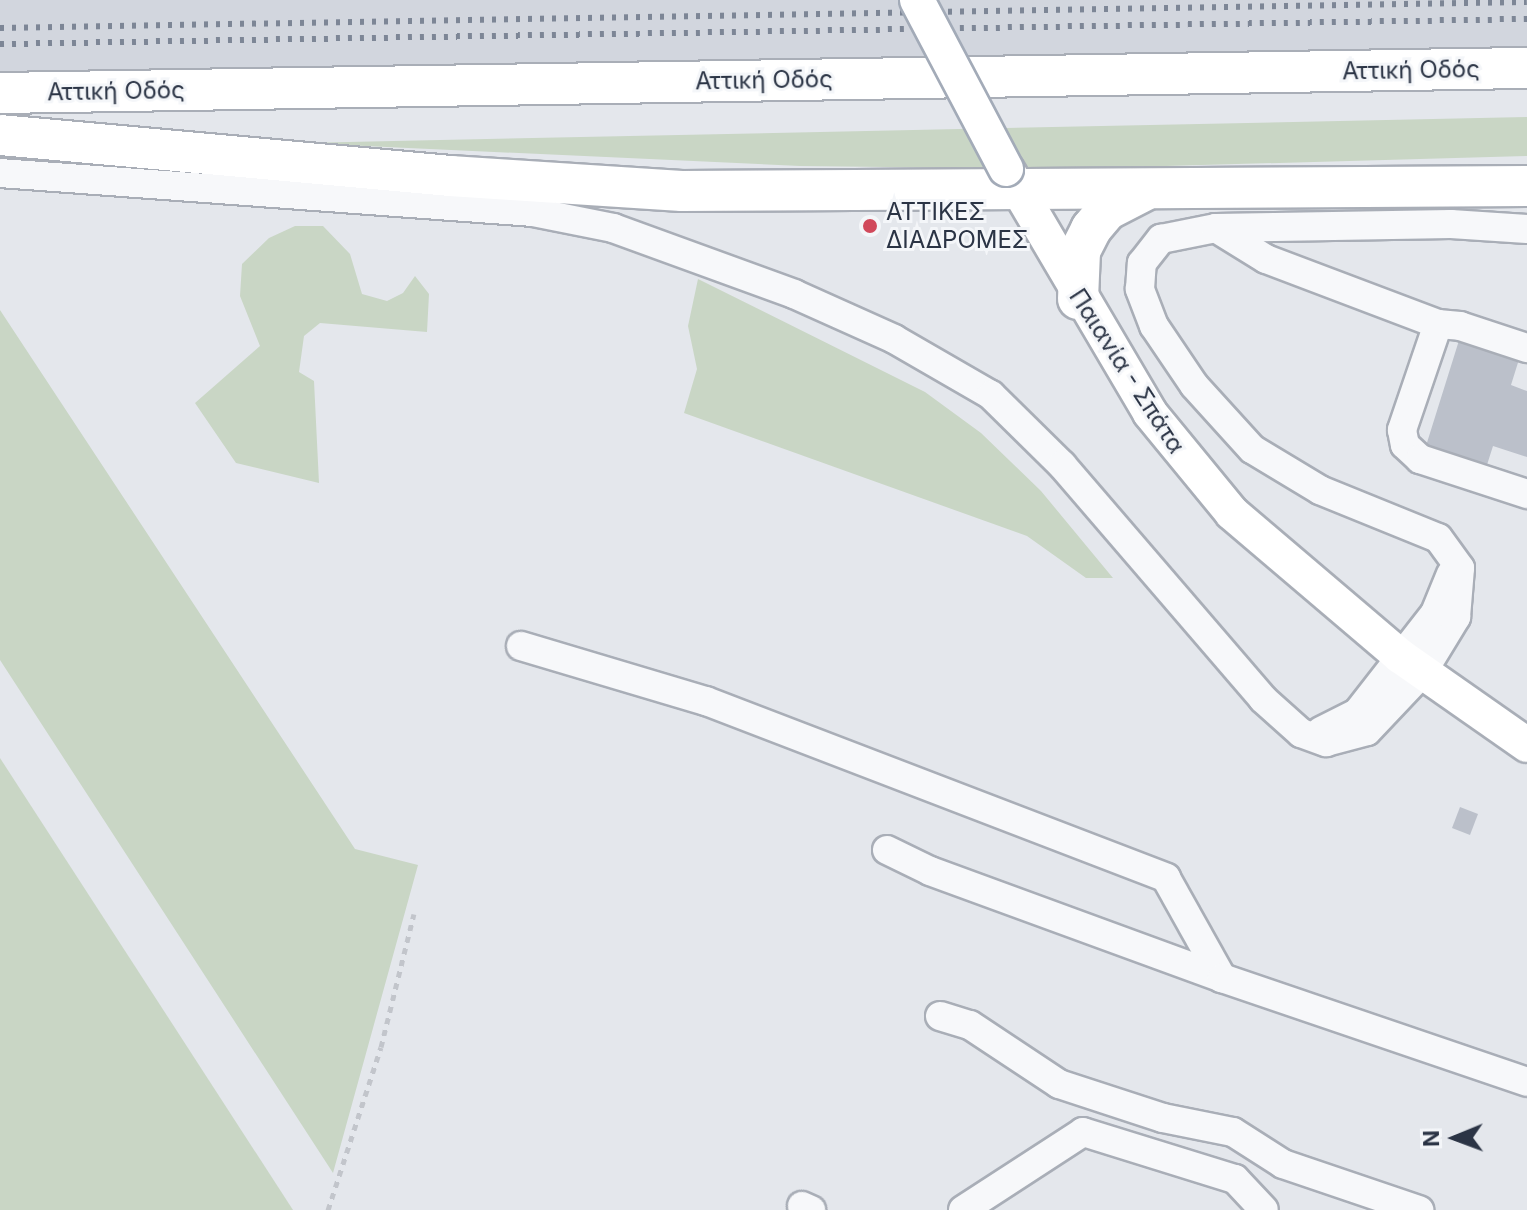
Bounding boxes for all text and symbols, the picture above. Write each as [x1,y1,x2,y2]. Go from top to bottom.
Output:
street label: Αττική Οδός [1342,54,1480,86]
street label: Αττική Οδός [695,64,833,96]
street label: Αττική Οδός [47,75,185,107]
place label: ΑΤΤΙΚΕΣ ΔΙΑΔΡΟΜΕΣ [886,198,1028,254]
marker: ΑΤΤΙΚΕΣ ΔΙΑΔΡΟΜΕΣ [861,217,879,235]
street label: Παιανία - Σπάτα [1063,283,1191,459]
north arrow [1415,1098,1495,1178]
text: N [1418,1130,1444,1147]

